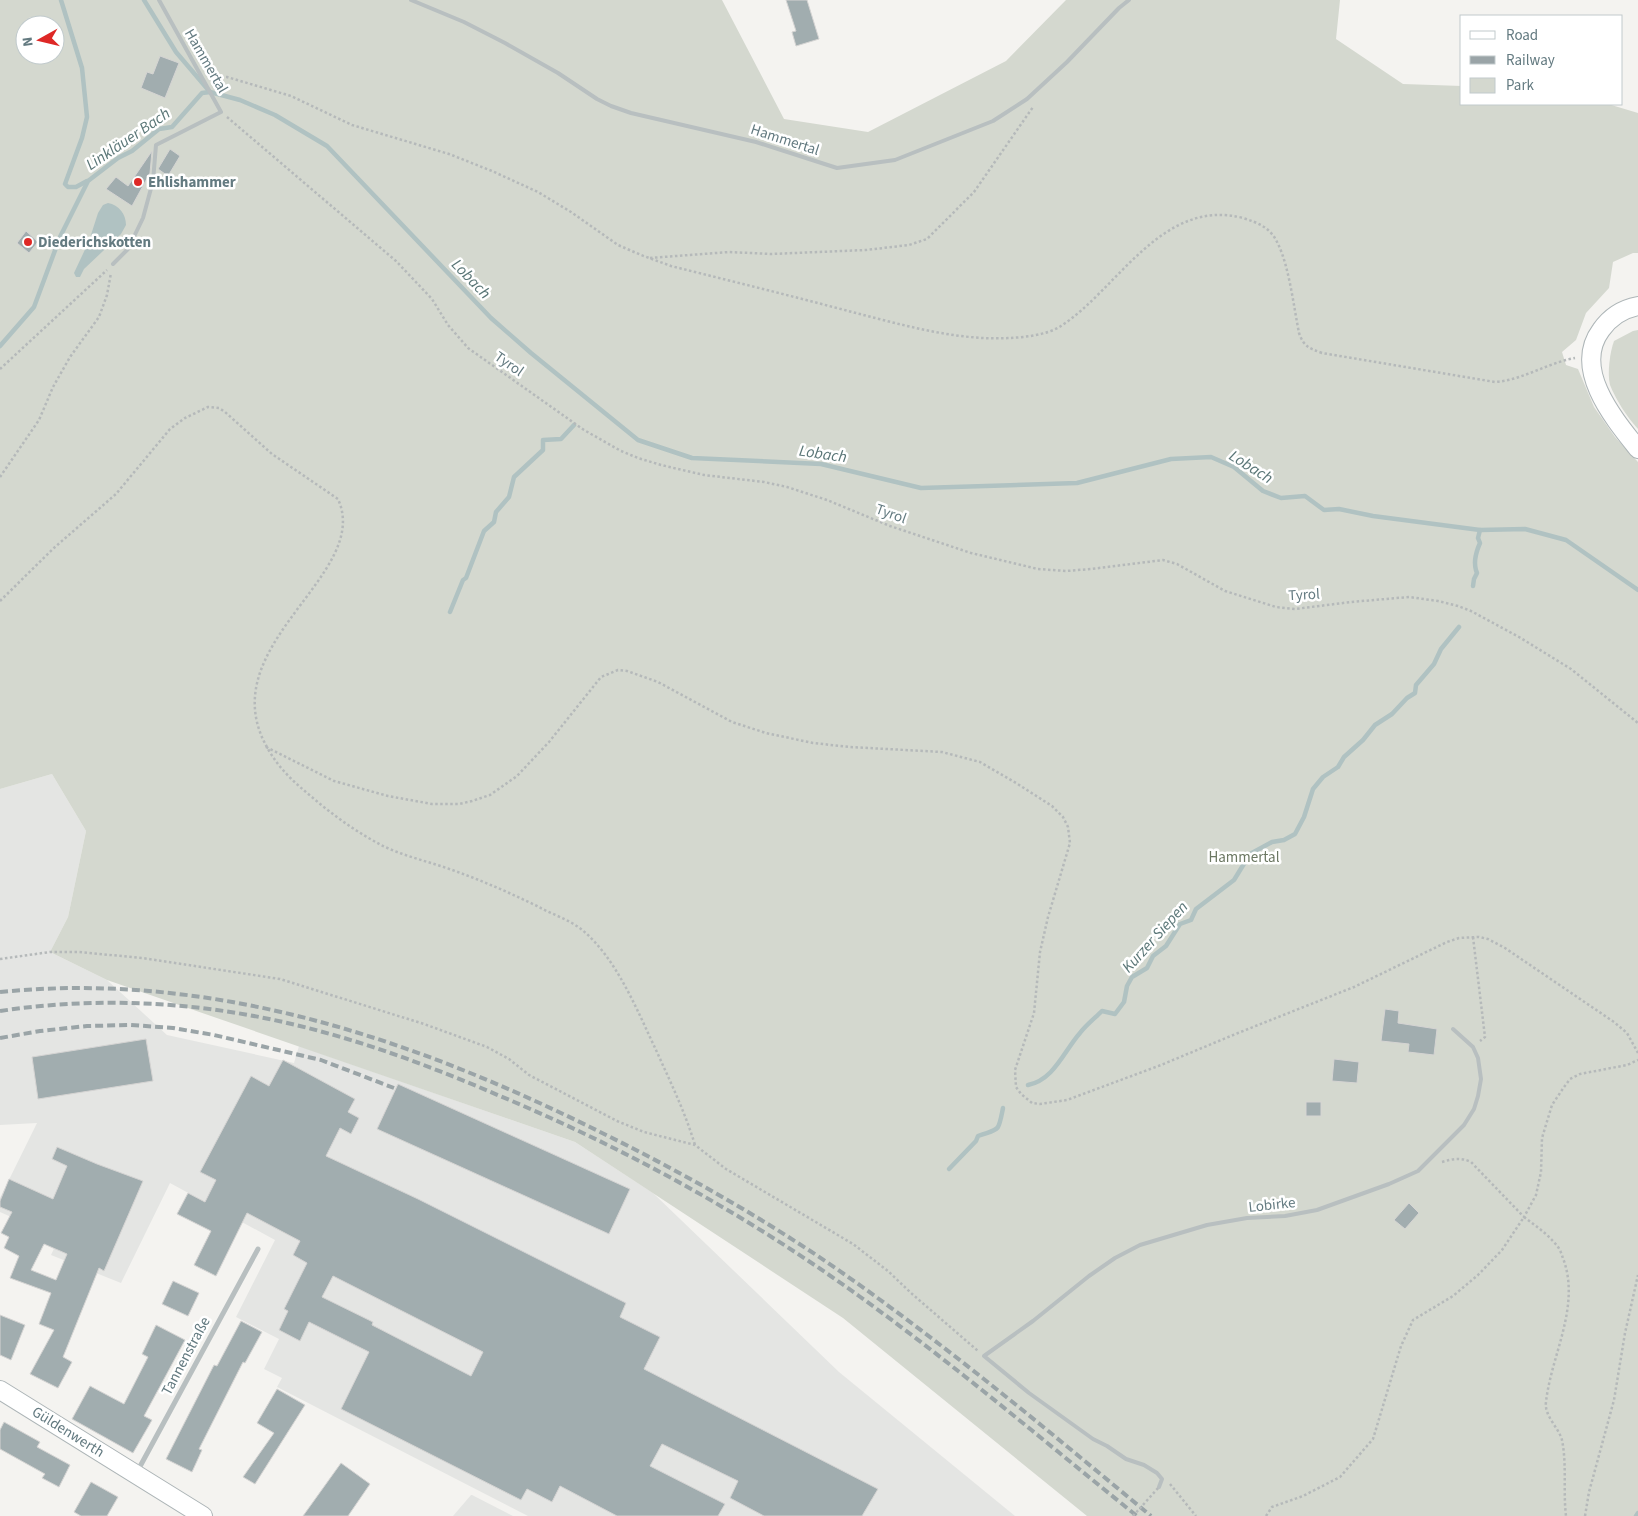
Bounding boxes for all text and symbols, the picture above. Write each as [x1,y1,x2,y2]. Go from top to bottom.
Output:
north arrow [15,15,65,65]
legend [1460,15,1623,105]
street label: Hammertal [179,25,233,97]
text: Road [1506,25,1538,46]
text: N [18,36,39,48]
text: Railway [1506,50,1555,71]
text: Park [1506,75,1535,96]
water label: Linkläuer Bach [81,103,175,175]
street label: Hammertal [748,119,822,161]
place label: Ehlishammer [148,172,236,193]
marker: Ehlishammer [132,176,144,188]
place label: Diederichskotten [38,232,151,253]
marker: Diederichskotten [22,236,34,248]
water label: Lobach [446,254,496,304]
street label: Tyrol [490,346,528,382]
water label: Lobach [798,440,848,468]
water label: Lobach [1225,445,1277,489]
street label: Tyrol [873,499,910,529]
street label: Tyrol [1288,584,1320,606]
park label: Hammertal [1209,847,1280,868]
water label: Kurzer Siepen [1117,896,1193,978]
street label: Lobirke [1248,1192,1296,1218]
street label: Tannenstraße [157,1313,215,1399]
street label: Güldenwerth [28,1401,108,1463]

